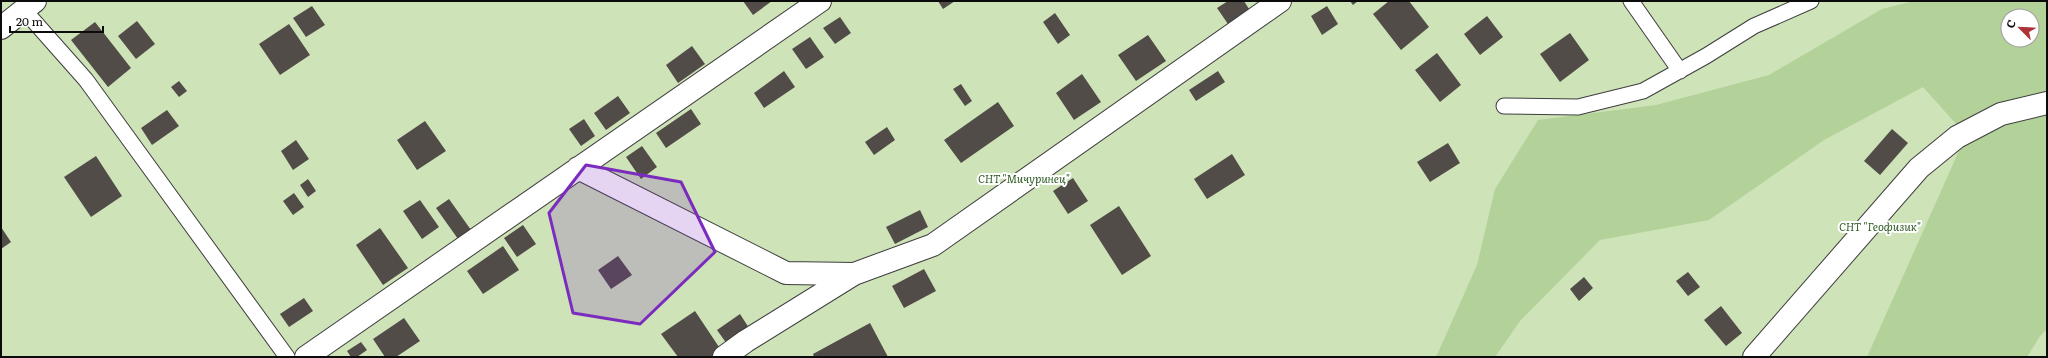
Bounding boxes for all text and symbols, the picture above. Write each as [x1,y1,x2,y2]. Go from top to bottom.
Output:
scale bar [10,8,103,34]
north arrow [2000,8,2040,48]
text: 20 m [16,12,43,30]
text: С [2001,17,2019,30]
park label: СНТ "Мичуринец" [978,170,1070,186]
park label: СНТ "Геофизик" [1839,218,1921,234]

